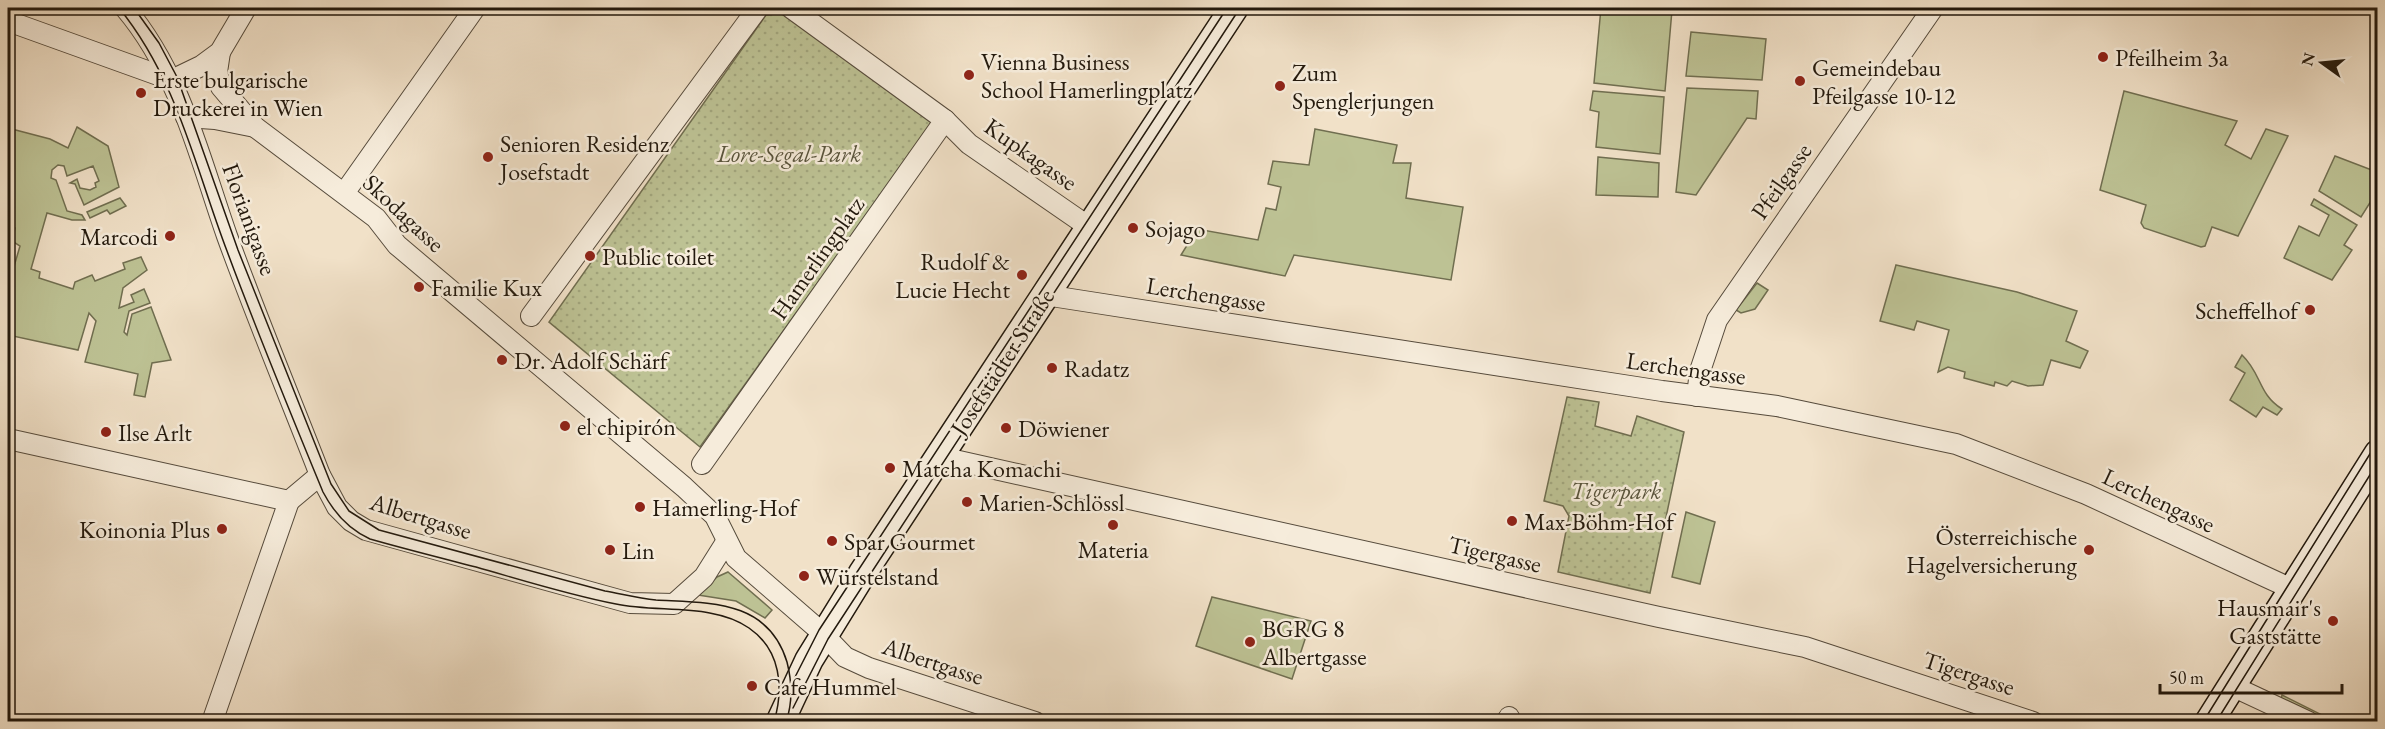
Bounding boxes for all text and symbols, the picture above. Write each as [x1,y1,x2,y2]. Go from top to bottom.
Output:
north arrow [2292,33,2352,93]
place label: Pfeilheim 3a [2115,42,2229,73]
place label: Vienna Business School Hamerlingplatz [981,46,1192,105]
marker: Pfeilheim 3a [2096,50,2110,64]
text: N [2296,50,2320,68]
place label: Gemeindebau Pfeilgasse 10-12 [1812,52,1956,111]
place label: Zum Spenglerjungen [1292,57,1435,116]
place label: Erste bulgarische Druckerei in Wien [153,64,323,123]
marker: Vienna Business School Hamerlingplatz [962,68,976,82]
marker: Gemeindebau Pfeilgasse 10-12 [1793,74,1807,88]
marker: Zum Spenglerjungen [1273,79,1287,93]
marker: Erste bulgarische Druckerei in Wien [134,86,148,100]
street label: Kupkagasse [978,111,1084,197]
place label: Senioren Residenz Josefstadt [498,128,669,187]
street label: Pfeilgasse [1744,137,1818,225]
park label: Lore-Segal-Park [716,138,861,169]
marker: Senioren Residenz Josefstadt [481,150,495,164]
street label: Florianigasse [215,159,285,279]
street label: Skodagasse [357,167,451,259]
street label: Hamerlingplatz [763,190,871,326]
place label: Sojago [1145,213,1205,244]
place label: Marcodi [80,221,158,252]
marker: Sojago [1126,221,1140,235]
marker: Marcodi [163,229,177,243]
place label: Public toilet [602,241,715,272]
place label: Rudolf & Lucie Hecht [895,246,1010,305]
marker: Public toilet [583,249,597,263]
marker: Rudolf & Lucie Hecht [1015,268,1029,282]
street label: Lerchengasse [1144,269,1268,319]
place label: Familie Kux [431,272,542,303]
marker: Familie Kux [412,280,426,294]
street label: Josefstädter Straße [942,283,1061,443]
place label: Scheffelhof [2195,295,2301,326]
marker: Scheffelhof [2303,303,2317,317]
street label: Lerchengasse [1624,344,1748,392]
place label: Dr. Adolf Schärf [514,345,671,376]
marker: Dr. Adolf Schärf [495,353,509,367]
place label: Radatz [1064,353,1129,384]
marker: Radatz [1045,361,1059,375]
place label: el chipirón [577,411,676,442]
place label: Döwiener [1018,413,1109,444]
place label: Ilse Arlt [118,417,192,448]
marker: el chipirón [558,419,572,433]
marker: Döwiener [999,421,1013,435]
marker: Ilse Arlt [99,425,113,439]
place label: Matcha Komachi [902,453,1061,484]
marker: Matcha Komachi [883,461,897,475]
street label: Lerchengasse [2098,461,2220,539]
park label: Tigerpark [1570,475,1662,506]
street label: Albertgasse [366,486,476,546]
place label: Marien-Schlössl [979,487,1125,518]
place label: Hamerling-Hof [652,492,801,523]
marker: Marien-Schlössl [960,495,974,509]
marker: Hamerling-Hof [633,500,647,514]
place label: Max-Böhm-Hof [1524,506,1677,537]
place label: Koinonia Plus [79,514,210,545]
marker: Max-Böhm-Hof [1505,514,1519,528]
marker: Materia [1106,518,1120,532]
place label: Österreichische Hagelversicherung [1906,521,2078,580]
marker: Koinonia Plus [215,522,229,536]
place label: Spar Gourmet [844,526,976,557]
street label: Tigergasse [1445,528,1545,580]
marker: Spar Gourmet [825,534,839,548]
place label: Materia [1077,534,1149,565]
place label: Lin [622,535,655,566]
marker: Lin [603,543,617,557]
marker: Österreichische Hagelversicherung [2082,543,2096,557]
place label: Würstelstand [816,561,940,592]
marker: Würstelstand [797,569,811,583]
place label: Hausmair's Gaststätte [2217,592,2321,651]
place label: BGRG 8 Albertgasse [1261,613,1367,672]
marker: Hausmair's Gaststätte [2326,614,2340,628]
street label: Albertgasse [878,630,987,692]
marker: BGRG 8 Albertgasse [1243,635,1257,649]
street label: Tigergasse [1919,644,2019,702]
scale bar [2160,657,2342,695]
text: 50 m [2169,666,2204,689]
place label: Cafe Hummel [764,671,897,702]
marker: Cafe Hummel [745,679,759,693]

